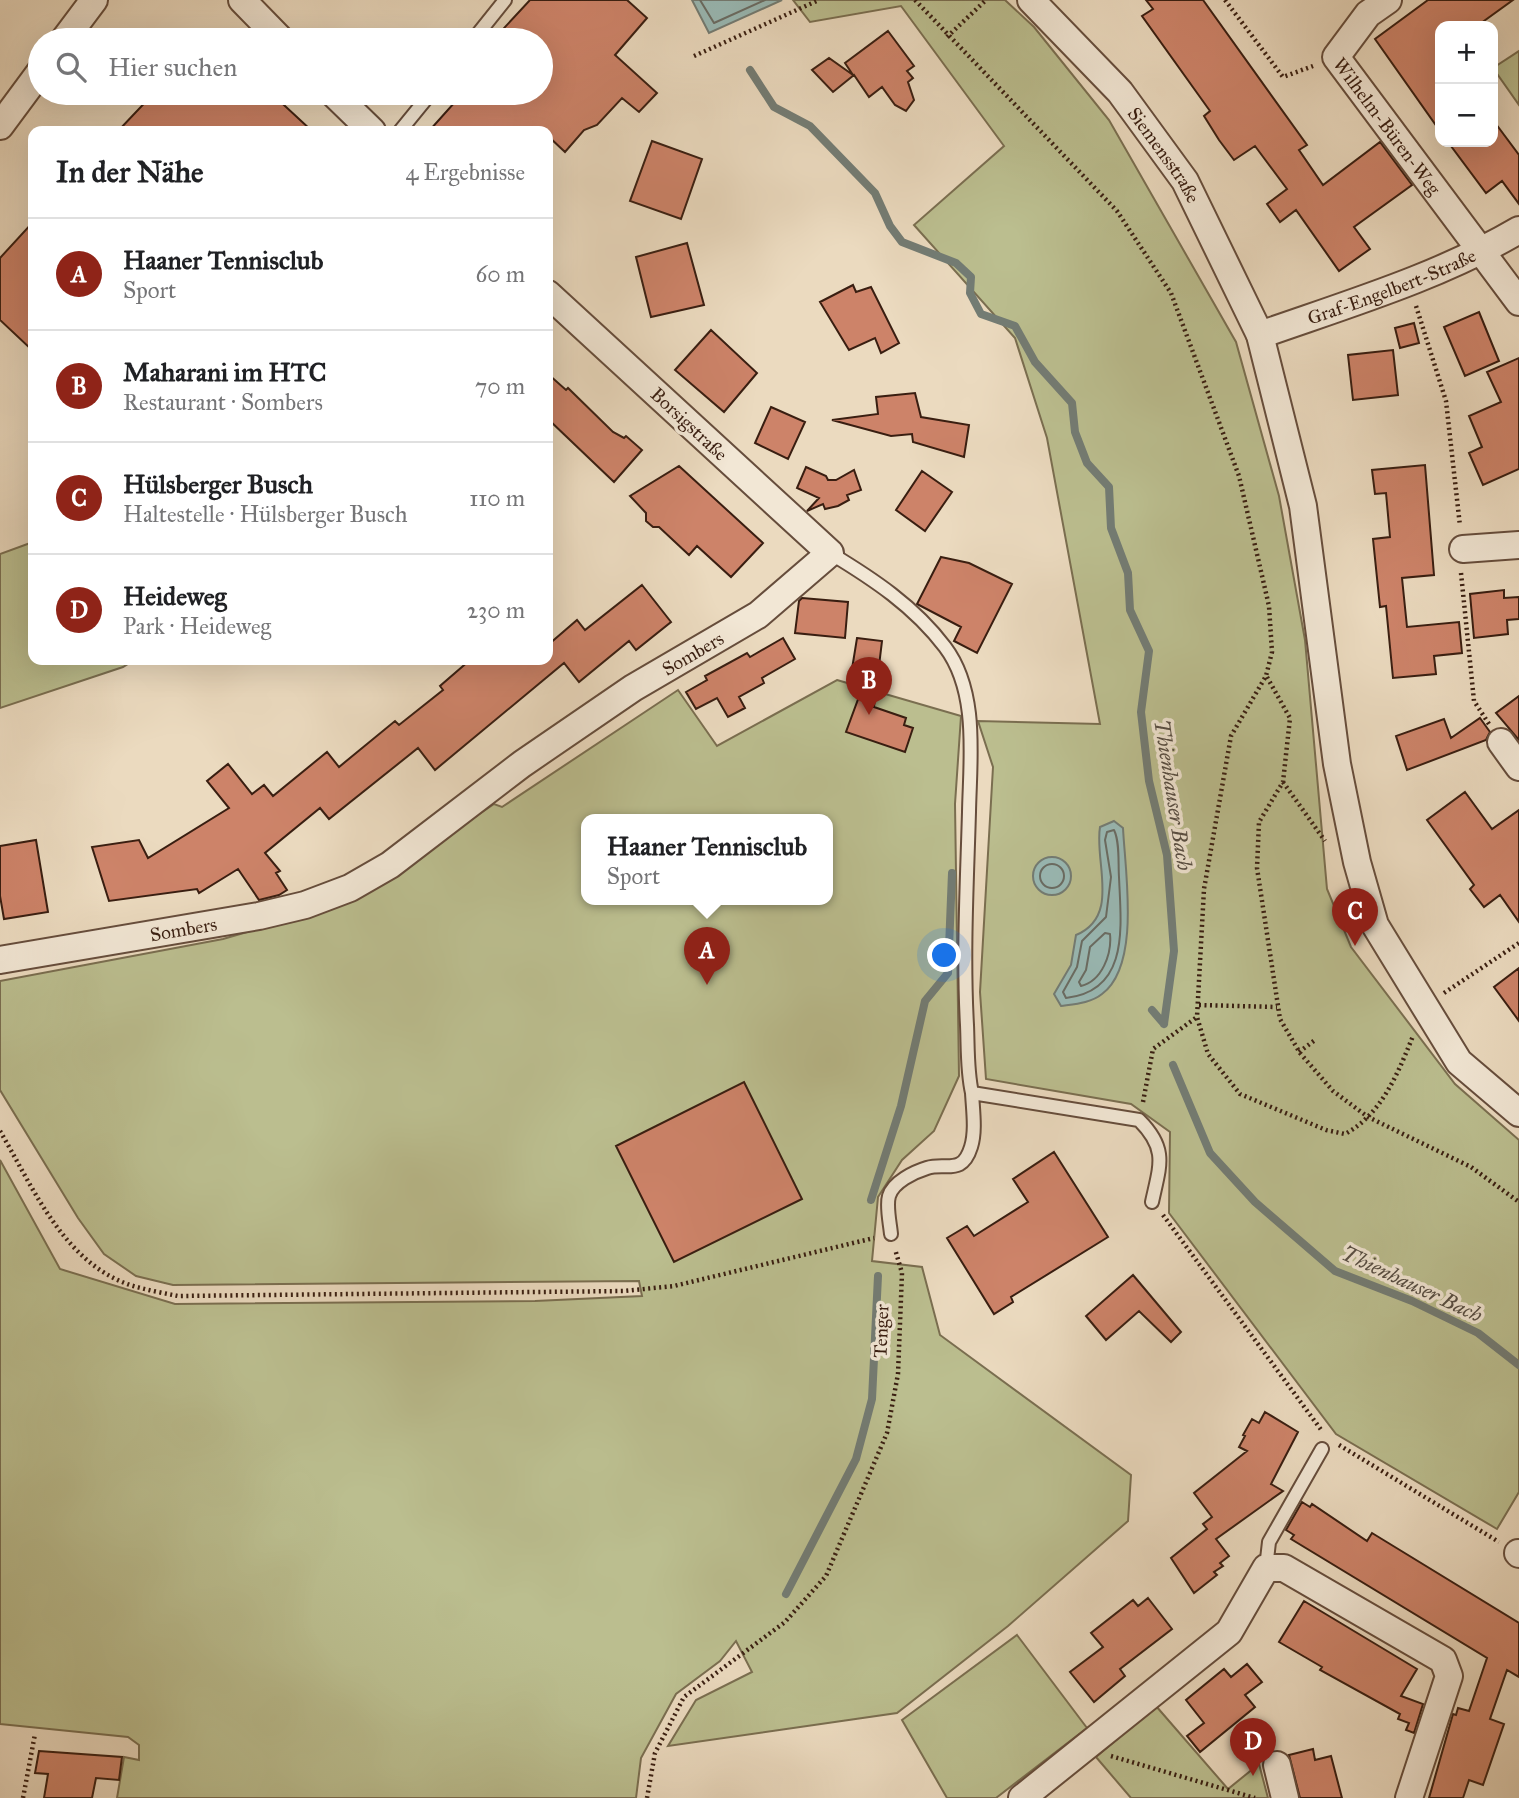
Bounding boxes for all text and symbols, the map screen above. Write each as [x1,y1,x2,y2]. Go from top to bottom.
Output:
map controls [1435,21,1498,147]
button: + [1435,21,1498,84]
search box [28,28,553,105]
icon: search [52,48,90,86]
text: Hier suchen [108,51,237,83]
street label: Wilhelm-Büren-Weg [1329,53,1446,200]
button: − [1435,84,1498,147]
street label: Siemensstraße [1123,102,1205,206]
text: In der Nähe [56,154,204,190]
text: 4 Ergebnisse [406,158,525,186]
street label: Graf-Engelbert-Straße [1304,243,1479,329]
text: Haaner Tennisclub [123,244,323,276]
text: A [71,260,87,288]
text: 60 m [476,260,525,288]
text: Sport [123,276,176,304]
text: Maharani im HTC [123,356,326,388]
text: B [71,372,87,400]
text: 70 m [475,372,525,400]
street label: Borsigstraße [645,383,732,466]
text: Restaurant · Sombers [123,388,323,416]
text: Hülsberger Busch [123,468,313,500]
text: C [71,484,87,512]
text: 110 m [469,484,525,512]
text: Haltestelle · Hülsberger Busch [123,500,408,528]
text: Heideweg [123,580,227,612]
text: D [70,596,88,624]
text: 230 m [467,596,525,624]
text: Park · Heideweg [123,612,271,640]
street label: Sombers [658,626,728,680]
pin: B [846,657,892,715]
water label: Thienhauser Bach [1148,718,1198,872]
popup [581,814,833,905]
text: Haaner Tennisclub [607,830,807,862]
text: Sport [607,862,660,890]
pin: C [1332,888,1378,946]
street label: Sombers [148,912,219,946]
pin: A [684,927,730,985]
your location [927,938,961,972]
water label: Thienhauser Bach [1337,1240,1487,1328]
street label: Tenger [869,1303,894,1358]
pin: D [1230,1718,1276,1776]

